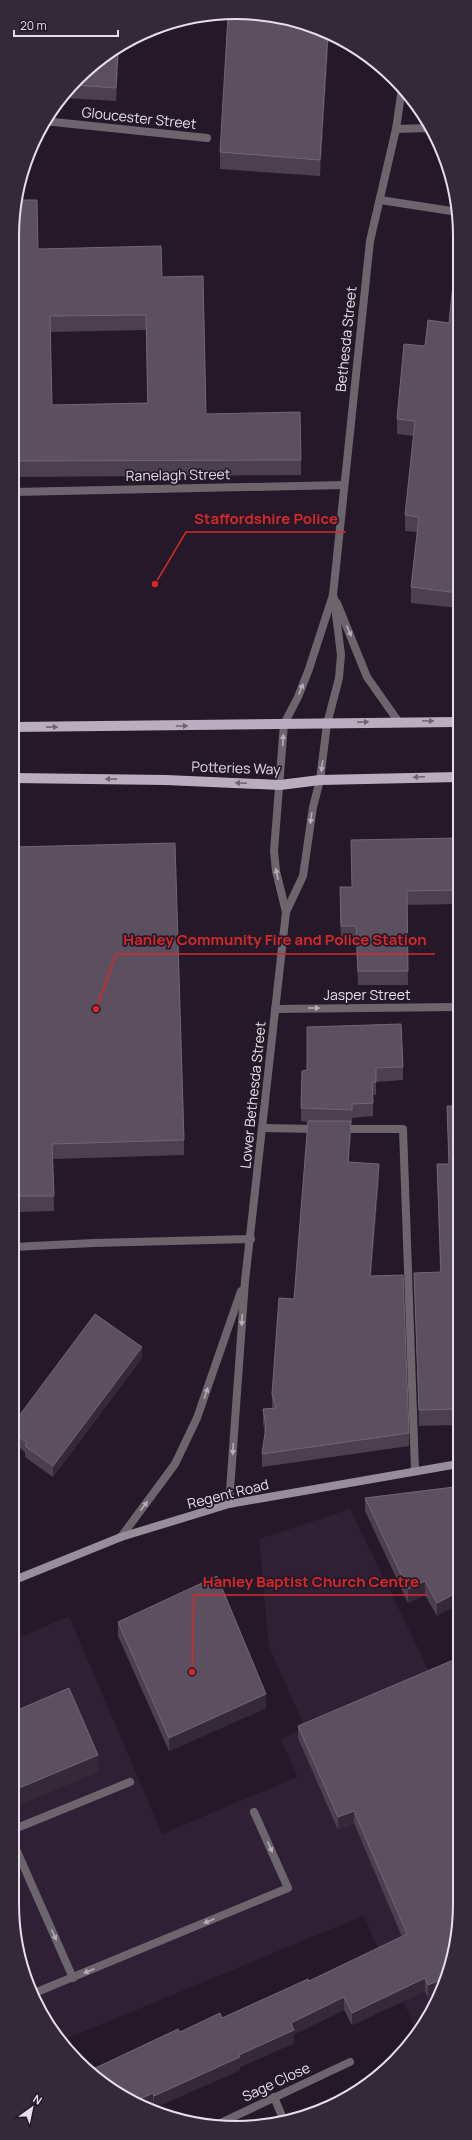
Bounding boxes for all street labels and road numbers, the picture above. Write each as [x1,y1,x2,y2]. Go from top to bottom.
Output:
street label: Gloucester Street [81,102,198,133]
street label: Bethesda Street [331,285,361,393]
street label: Ranelagh Street [126,464,231,485]
street label: Potteries Way [191,756,281,779]
street label: Jasper Street [323,985,411,1004]
street label: Lower Bethesda Street [235,1020,270,1169]
street label: Regent Road [185,1474,271,1513]
street label: Sage Close [239,2058,313,2106]

